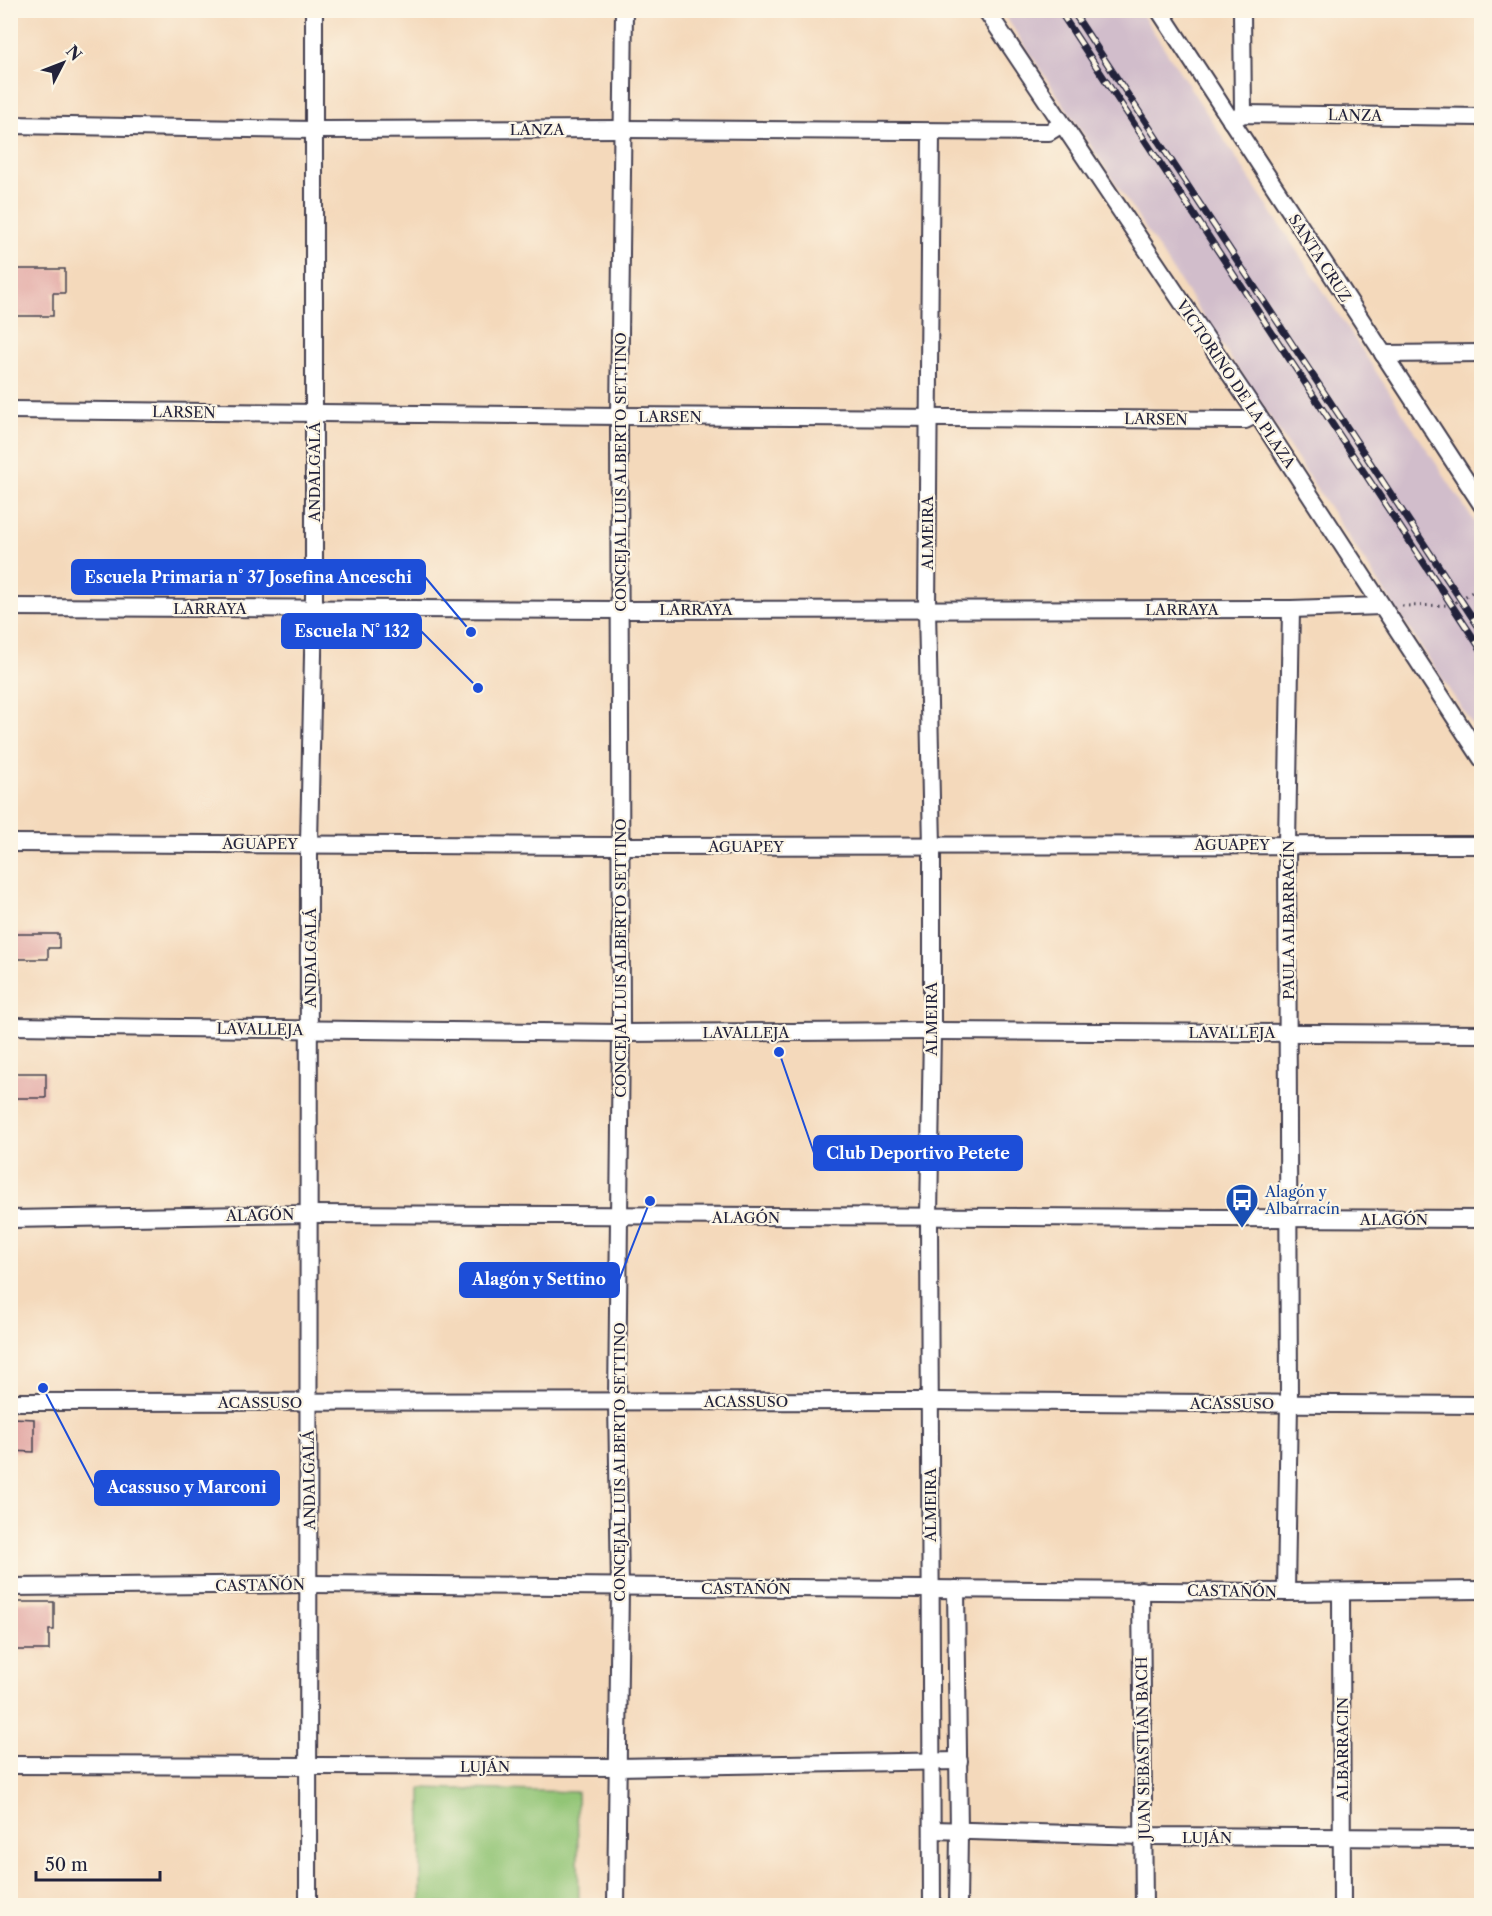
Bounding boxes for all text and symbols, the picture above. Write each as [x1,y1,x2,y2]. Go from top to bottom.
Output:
north arrow [33,33,93,93]
text: N [62,41,86,65]
street label: LANZA [1328,105,1383,125]
street label: LANZA [510,120,565,139]
street label: SANTA CRUZ [1285,210,1355,306]
street label: VICTORINO DE LA PLAZA [1172,295,1300,473]
street label: CONCEJAL LUIS ALBERTO SETTINO [611,332,630,612]
street label: LARSEN [152,402,216,422]
street label: LARSEN [638,407,702,426]
street label: LARSEN [1124,409,1188,429]
street label: ANDALGALÁ [305,421,324,523]
street label: ALMEIRA [918,495,937,571]
callout: Escuela Primaria n° 37 Josefina Anceschi [72,560,425,594]
text: Escuela Primaria n° 37 Josefina Anceschi [84,567,412,587]
street label: LARRAYA [173,599,248,618]
street label: LARRAYA [659,600,734,619]
street label: LARRAYA [1145,600,1220,619]
callout: Escuela N° 132 [282,614,421,648]
text: Escuela N° 132 [294,621,410,641]
street label: CONCEJAL LUIS ALBERTO SETTINO [611,818,630,1098]
street label: AGUAPEY [221,834,298,853]
street label: AGUAPEY [1193,835,1270,854]
street label: AGUAPEY [707,837,784,856]
street label: PAULA ALBARRACÍN [1279,840,1298,1000]
street label: ANDALGALÁ [301,907,320,1009]
street label: ALMEIRA [922,981,941,1057]
street label: LAVALLEJA [216,1019,305,1039]
street label: LAVALLEJA [703,1023,790,1042]
street label: LAVALLEJA [1189,1023,1276,1042]
callout: Club Deportivo Petete [814,1136,1022,1170]
text: Club Deportivo Petete [826,1143,1010,1163]
bus stop icon: Alagón y Albarracín [1224,1182,1260,1229]
place label: Alagón y Albarracín [1264,1182,1340,1218]
street label: ALAGÓN [225,1205,294,1225]
street label: ALAGÓN [711,1208,780,1227]
street label: ALAGÓN [1359,1210,1428,1229]
callout: Alagón y Settino [460,1263,619,1297]
text: Alagón y Settino [471,1269,606,1289]
street label: CONCEJAL LUIS ALBERTO SETTINO [610,1322,629,1602]
street label: ACASSUSO [703,1392,788,1411]
street label: ACASSUSO [217,1393,302,1412]
street label: ACASSUSO [1189,1394,1274,1413]
street label: ANDALGALÁ [299,1429,319,1531]
street label: ALMEIRA [921,1467,940,1543]
callout: Acassuso y Marconi [95,1471,279,1505]
text: Acassuso y Marconi [106,1477,267,1497]
street label: CASTAÑÓN [215,1575,305,1595]
street label: CASTAÑÓN [701,1579,791,1598]
street label: CASTAÑÓN [1187,1581,1277,1601]
street label: JUAN SEBASTIÁN BACH [1132,1656,1154,1842]
street label: ALBARRACIN [1333,1697,1352,1802]
street label: LUJÁN [460,1757,510,1776]
street label: LUJÁN [1182,1828,1232,1847]
scale bar [36,1844,160,1882]
text: 50 m [45,1854,88,1876]

